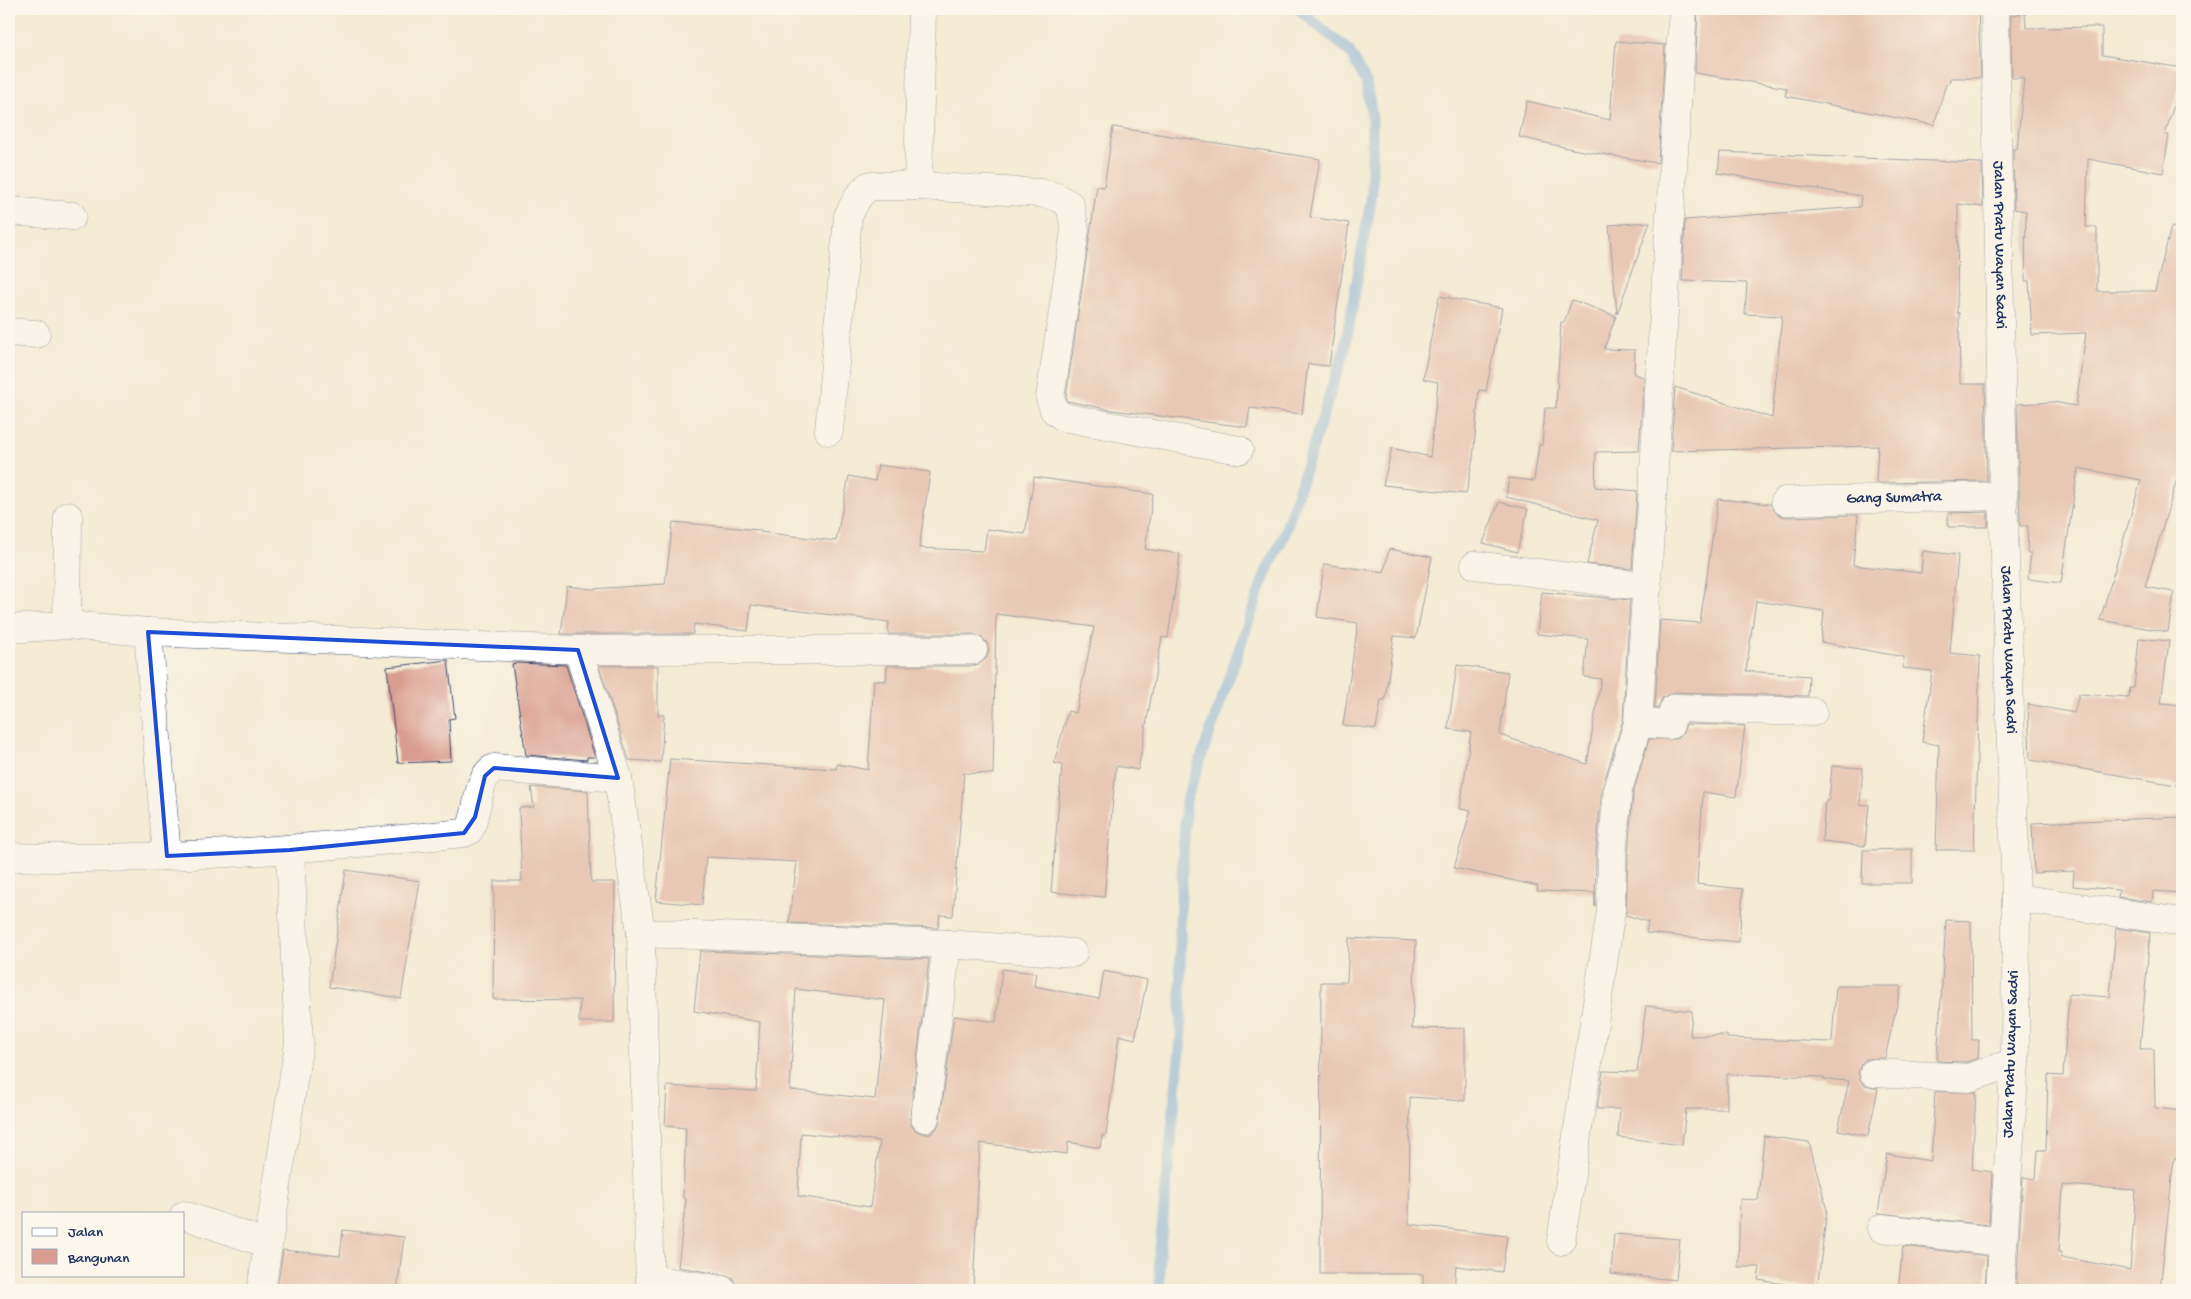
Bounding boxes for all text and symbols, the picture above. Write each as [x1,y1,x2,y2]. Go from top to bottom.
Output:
street label: Jalan Pratu Wayan Sadri [1988,161,2010,329]
street label: Gang Sumatra [1846,488,1943,509]
street label: Jalan Pratu Wayan Sadri [1996,566,2020,734]
street label: Jalan Pratu Wayan Sadri [2000,970,2024,1138]
legend [22,1212,185,1276]
text: Jalan [68,1224,103,1242]
text: Bangunan [67,1250,129,1268]

